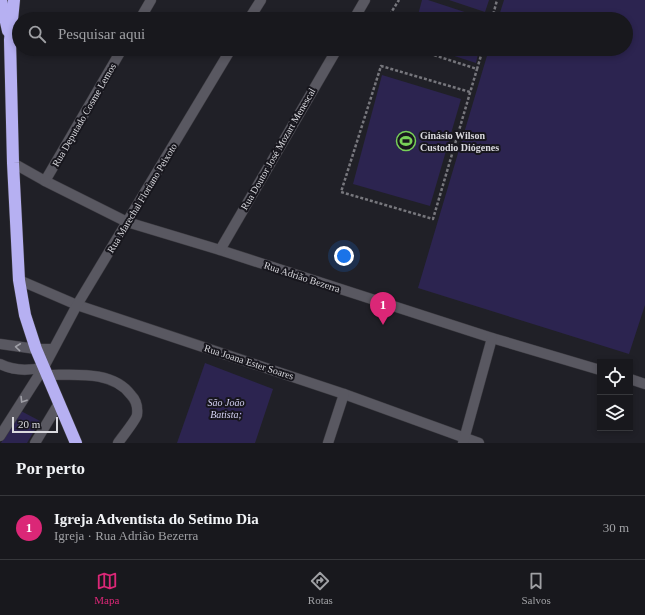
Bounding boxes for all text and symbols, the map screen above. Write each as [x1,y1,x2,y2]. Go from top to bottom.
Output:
search box [12,12,633,56]
icon: search [26,23,48,45]
text: Pesquisar aqui [58,26,145,42]
street label: Rua Deputado Cosme Lemos [50,61,118,169]
street label: Rua Doutor José Mozart Menescal [239,86,318,212]
sports icon: Ginásio Wilson Custodio Diógenes [395,130,417,152]
place label: Ginásio Wilson Custodio Diógenes [420,130,499,153]
street label: Rua Marechal Floriano Peixoto [105,141,179,255]
your location [334,246,354,266]
street label: Rua Adrião Bezerra [263,259,342,295]
pin: 1 [370,292,396,325]
street label: Rua Joana Ester Soares [203,342,295,382]
one-way arrow [15,343,21,352]
map controls [597,359,633,431]
button: locate [597,359,633,395]
button: layers [597,395,633,431]
one-way arrow [20,396,28,403]
park label: São João Batista; [208,397,244,420]
scale bar [12,415,58,434]
text: 20 m [18,418,40,430]
text: Por perto [16,459,85,478]
text: Igreja Adventista do Setimo Dia [54,511,259,527]
text: 1 [26,520,32,535]
text: 30 m [603,520,629,535]
text: Igreja · Rua Adrião Bezerra [54,528,198,543]
tab: Mapa [94,570,119,606]
tab: Rotas [308,570,333,606]
tab: Salvos [521,570,551,606]

